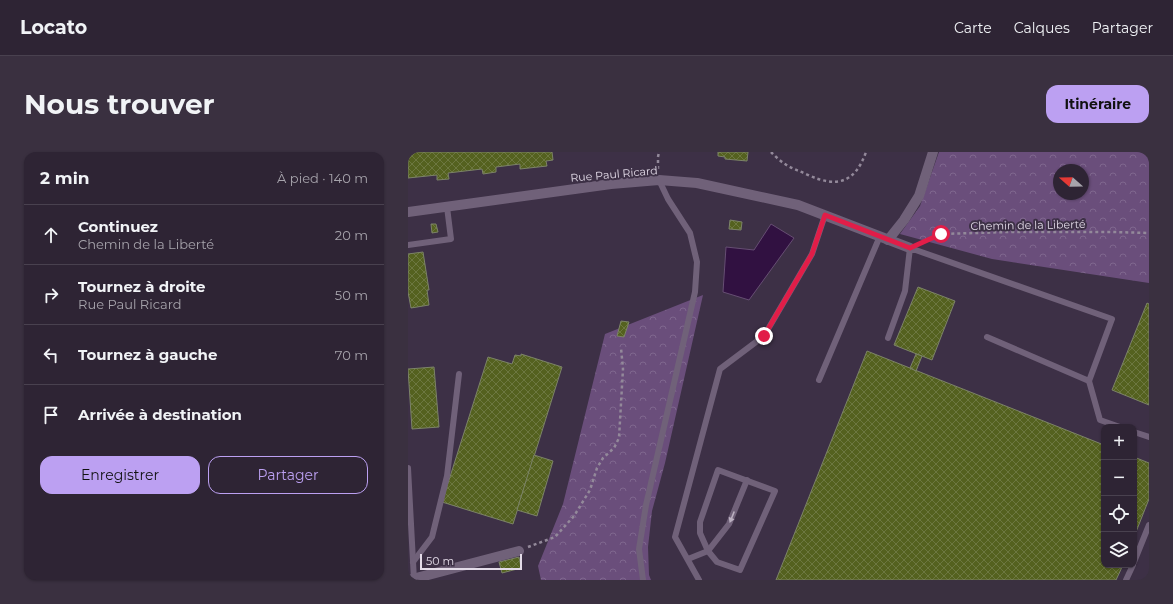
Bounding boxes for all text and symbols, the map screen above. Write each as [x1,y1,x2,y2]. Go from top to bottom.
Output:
text: Locato [20,16,87,39]
text: Carte [954,19,992,37]
text: Calques [1014,19,1070,37]
text: Partager [1092,19,1153,37]
button: Itinéraire [1046,85,1149,123]
text: Nous trouver [24,87,215,121]
street label: Rue Paul Ricard [570,163,658,185]
north arrow [1053,164,1089,200]
text: 2 min [40,168,90,188]
text: À pied · 140 m [277,170,368,186]
text: Continuez [78,217,158,236]
street label: Chemin de la Liberté [970,217,1086,233]
icon: ahead [40,224,62,246]
route start [932,225,950,243]
text: 20 m [335,227,368,243]
text: Chemin de la Liberté [78,236,214,252]
text: Tournez à droite [78,277,206,296]
icon: right [40,284,62,306]
text: 50 m [335,287,368,303]
text: Rue Paul Ricard [78,296,182,312]
route end [755,327,773,345]
icon: left [40,344,62,366]
text: Tournez à gauche [78,345,217,364]
text: 70 m [335,347,368,363]
icon: arrive [40,404,62,426]
text: Arrivée à destination [78,405,242,424]
map controls [1101,424,1137,568]
button: + [1101,424,1137,460]
button: Enregistrer [40,456,200,494]
button: Partager [208,456,368,494]
button: − [1101,460,1137,496]
button: locate [1101,496,1137,532]
one-way arrow [729,511,735,523]
button: layers [1101,532,1137,568]
scale bar [420,552,522,571]
text: 50 m [426,554,454,568]

